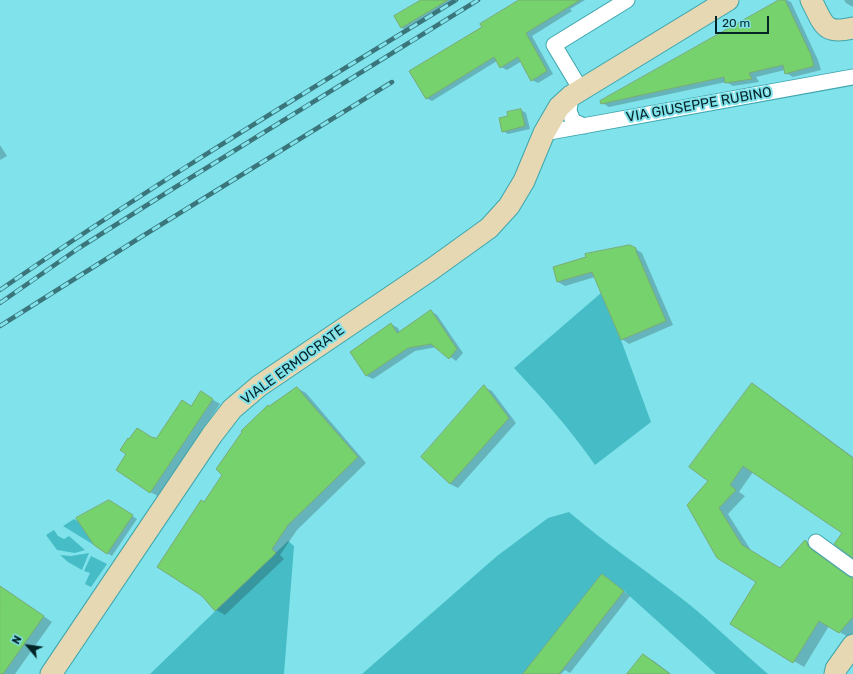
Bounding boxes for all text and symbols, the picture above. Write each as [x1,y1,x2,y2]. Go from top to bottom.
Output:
scale bar [717,8,771,34]
text: 20 m [722,16,750,30]
street label: VIA GIUSEPPE RUBINO [625,84,773,126]
street label: VIALE ERMOCRATE [238,322,348,408]
north arrow [8,626,48,666]
text: N [9,633,25,647]

